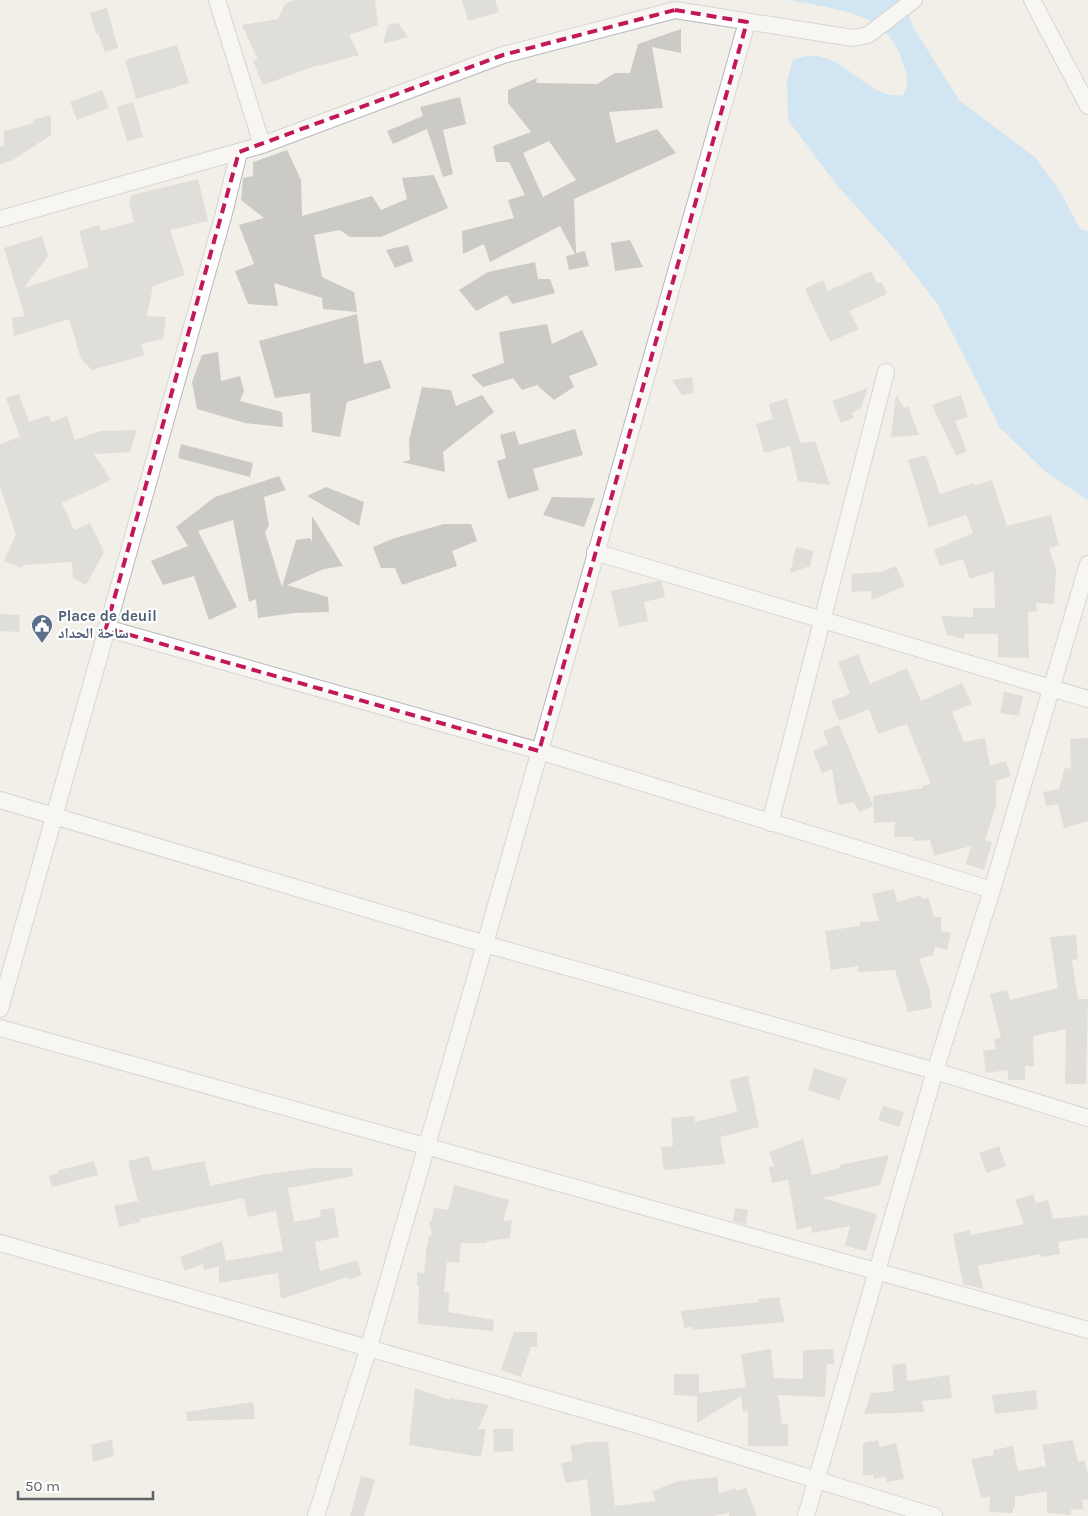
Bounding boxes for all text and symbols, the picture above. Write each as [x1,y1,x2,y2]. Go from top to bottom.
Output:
place label: Place de deuil ساحة الحداد [58,607,157,642]
public building icon: Place de deuil ساحة الحداد [30,613,54,644]
scale bar [18,1468,152,1500]
text: 50 m [25,1477,60,1495]

